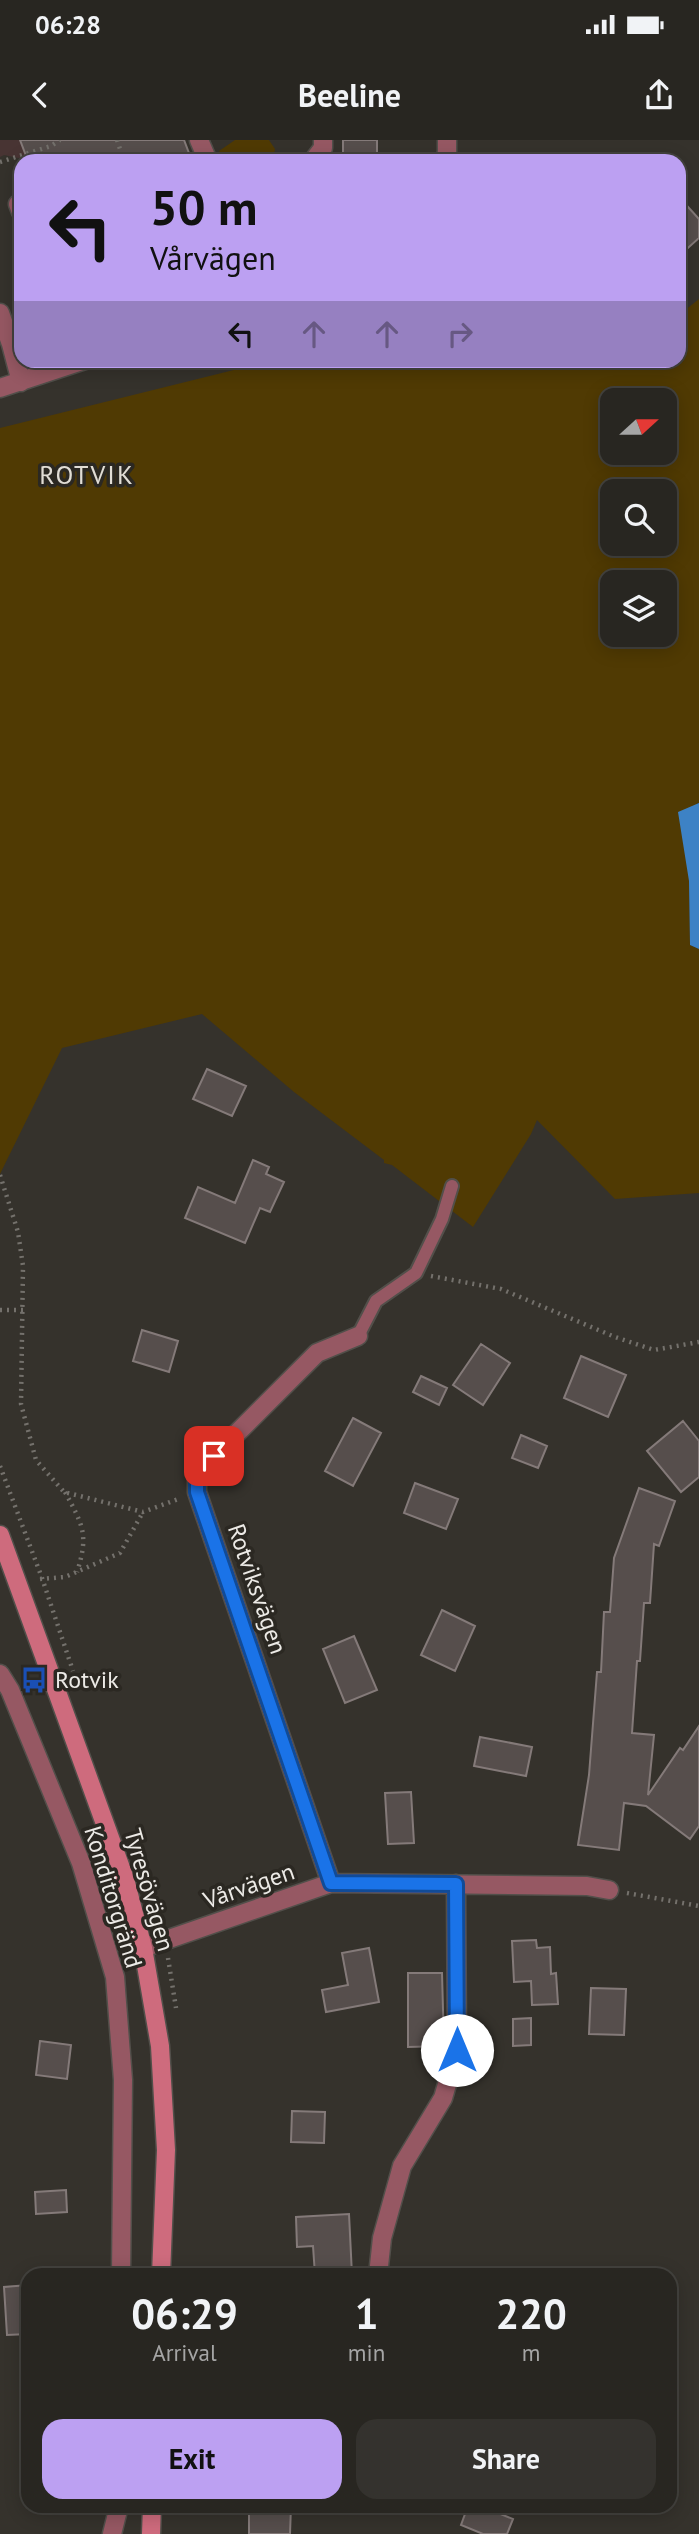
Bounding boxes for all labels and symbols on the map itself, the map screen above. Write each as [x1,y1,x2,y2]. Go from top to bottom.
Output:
north arrow [600,388,677,466]
district label: ROTVIK [39,458,135,491]
pin [184,1426,244,1486]
street label: Rotviksvägen [221,1520,294,1658]
place label: Rotvik [55,1664,119,1695]
bus stop icon: Rotvik [19,1665,49,1695]
street label: Konditorgränd [77,1822,150,1972]
street label: Tyresövägen [117,1825,182,1955]
street label: Vårvägen [198,1856,298,1916]
position arrow [420,2013,494,2087]

